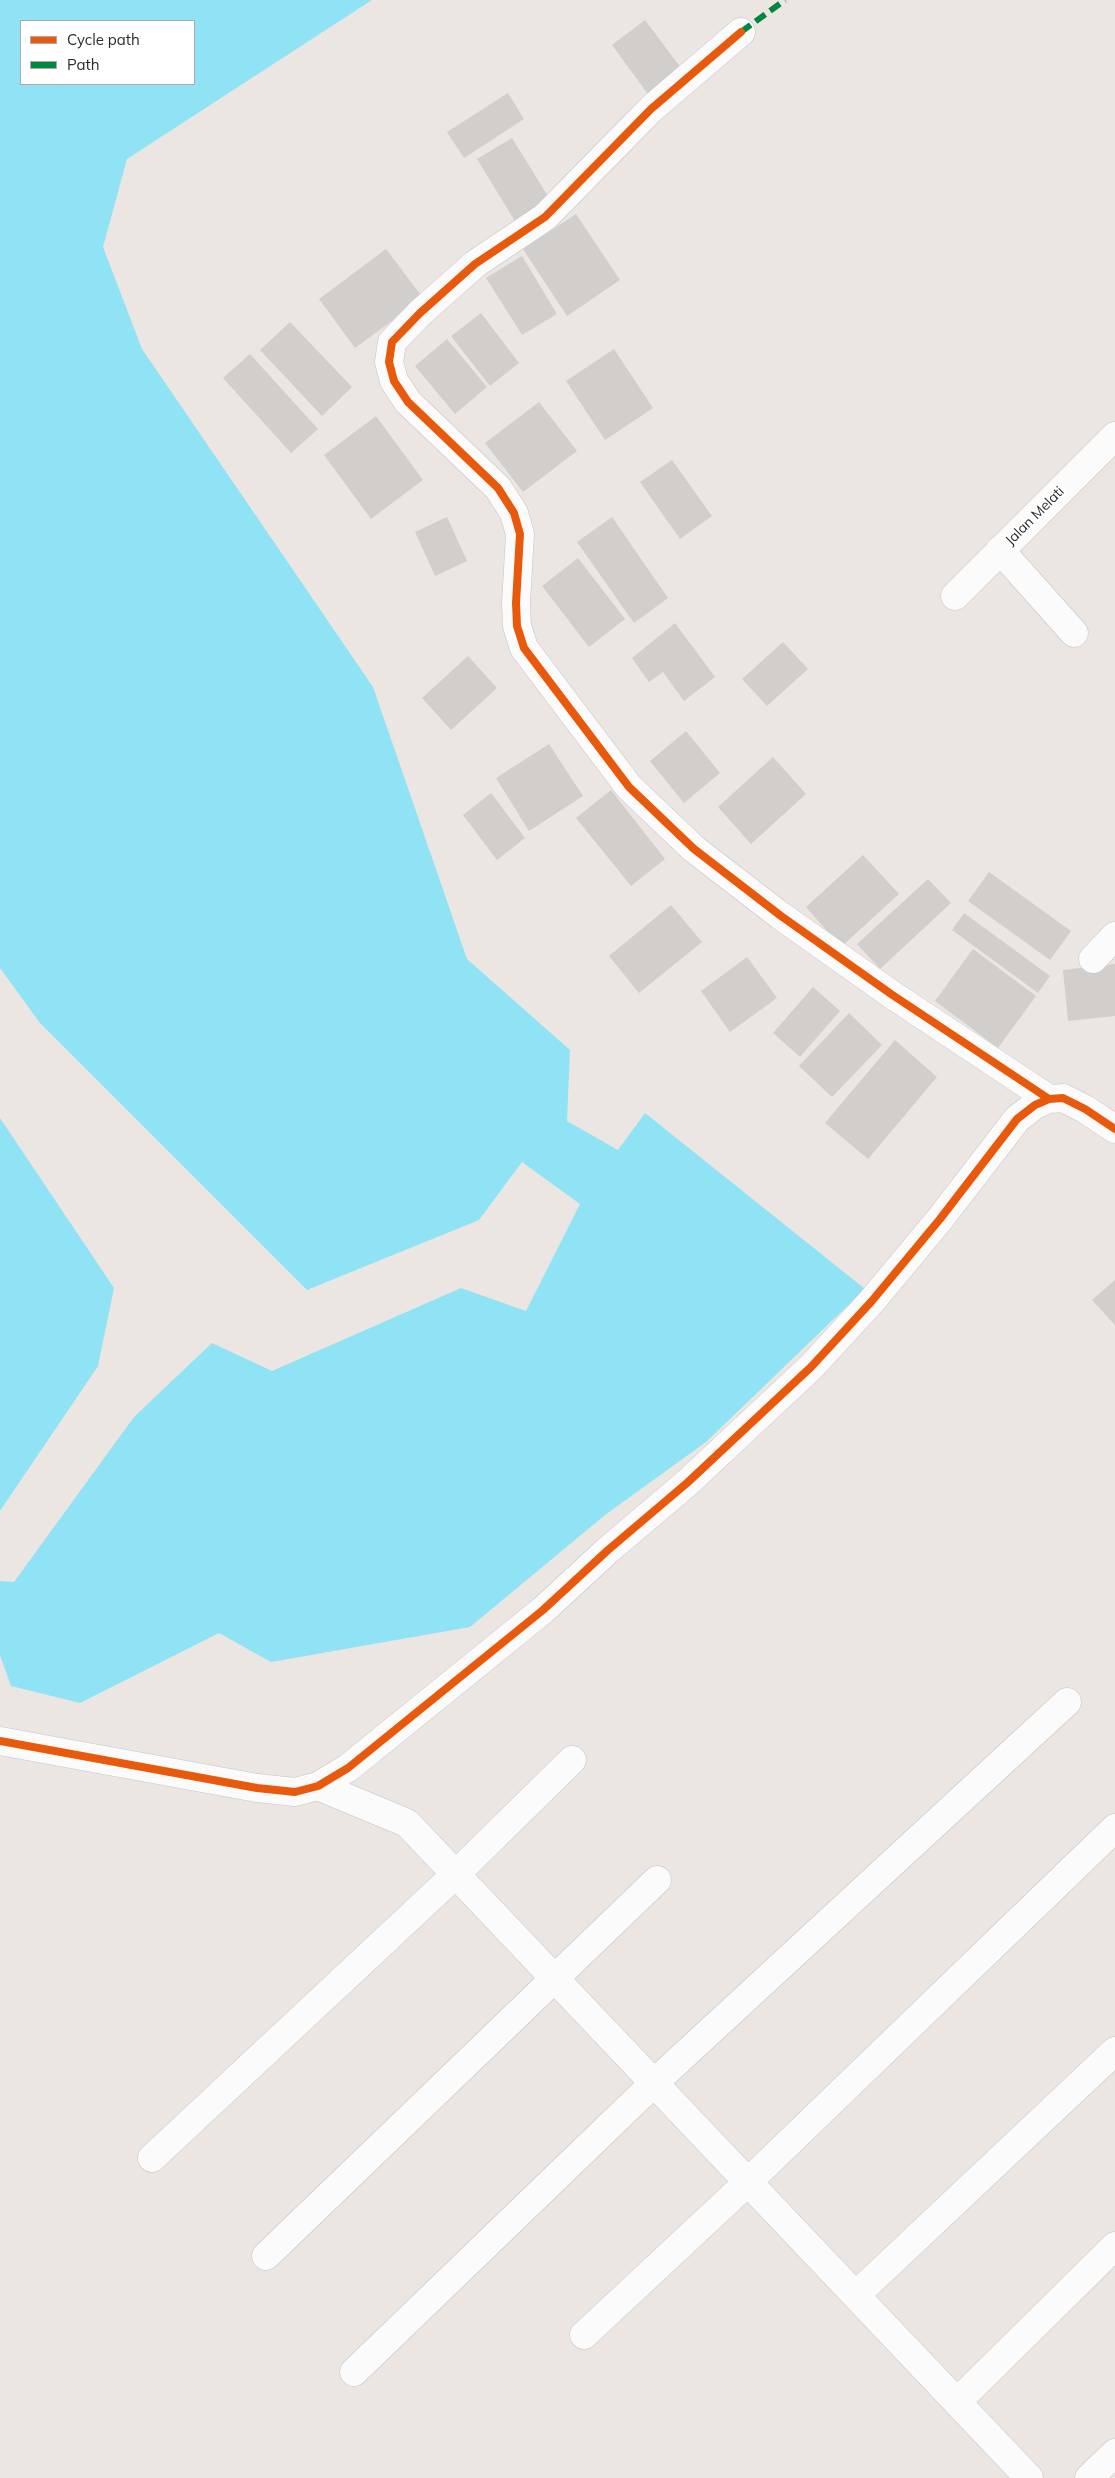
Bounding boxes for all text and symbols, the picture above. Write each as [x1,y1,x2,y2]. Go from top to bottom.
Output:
legend [20,20,195,85]
text: Cycle path [67,30,140,49]
text: Path [67,55,99,74]
street label: Jalan Melati [1002,483,1068,549]

